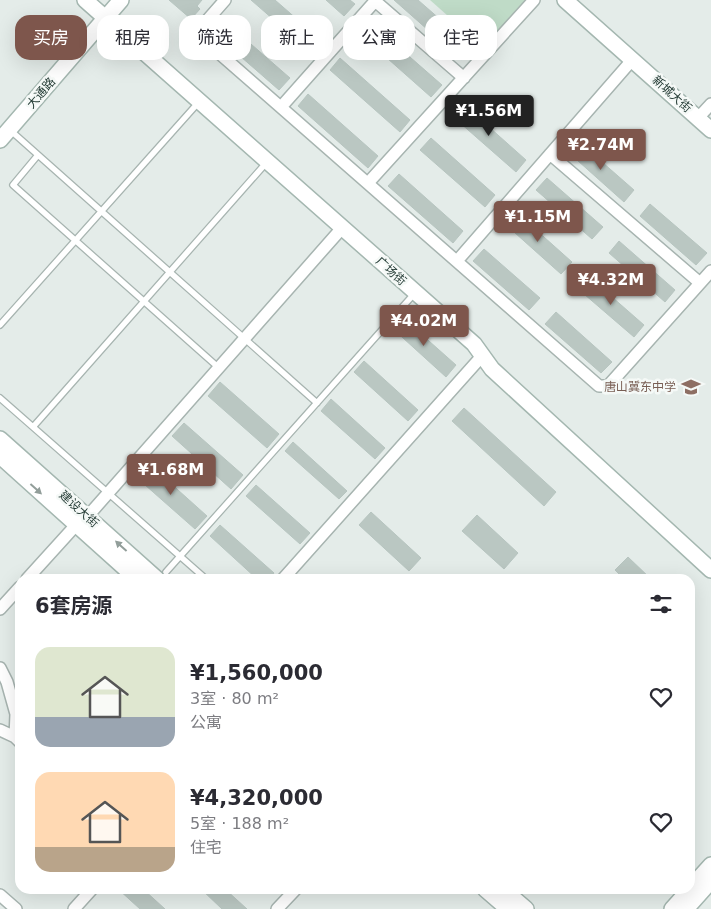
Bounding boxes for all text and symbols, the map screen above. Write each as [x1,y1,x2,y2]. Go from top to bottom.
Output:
chip: 买房 [15,15,87,60]
chip: 租房 [97,15,169,60]
chip: 筛选 [179,15,251,60]
chip: 新上 [261,15,333,60]
chip: 公寓 [343,15,415,60]
chip: 住宅 [425,15,497,60]
street label: 新城大街 [649,73,695,115]
street label: 大通路 [24,75,58,111]
pin: ¥1.56M [448,94,530,137]
text: ¥1.56M [456,101,522,120]
pin: ¥2.74M [560,128,642,171]
text: ¥2.74M [568,135,634,154]
pin: ¥1.15M [497,200,579,243]
text: ¥1.15M [505,207,571,226]
street label: 广场街 [373,254,409,288]
pin: ¥4.32M [570,264,652,306]
text: ¥4.32M [578,270,644,289]
pin: ¥4.02M [383,304,465,347]
text: ¥4.02M [391,311,457,330]
school or university icon: 唐山冀东中学 [680,376,702,398]
place label: 唐山冀东中学 [604,380,676,394]
pin: ¥1.68M [130,454,212,496]
text: ¥1.68M [138,460,204,479]
one-way arrow [30,483,42,495]
street label: 建设大街 [56,488,102,530]
one-way arrow [114,541,127,552]
icon: filters [647,590,675,618]
text: 6套房源 [35,594,113,618]
text: ¥1,560,000 [190,661,323,685]
icon: home [75,667,135,727]
icon: heart [647,683,675,711]
text: 3室 · 80 m² [190,689,279,708]
text: 公寓 [190,713,222,732]
text: ¥4,320,000 [190,786,323,810]
icon: home [75,792,135,852]
icon: heart [647,808,675,836]
text: 5室 · 188 m² [190,814,289,833]
text: 住宅 [190,838,222,857]

